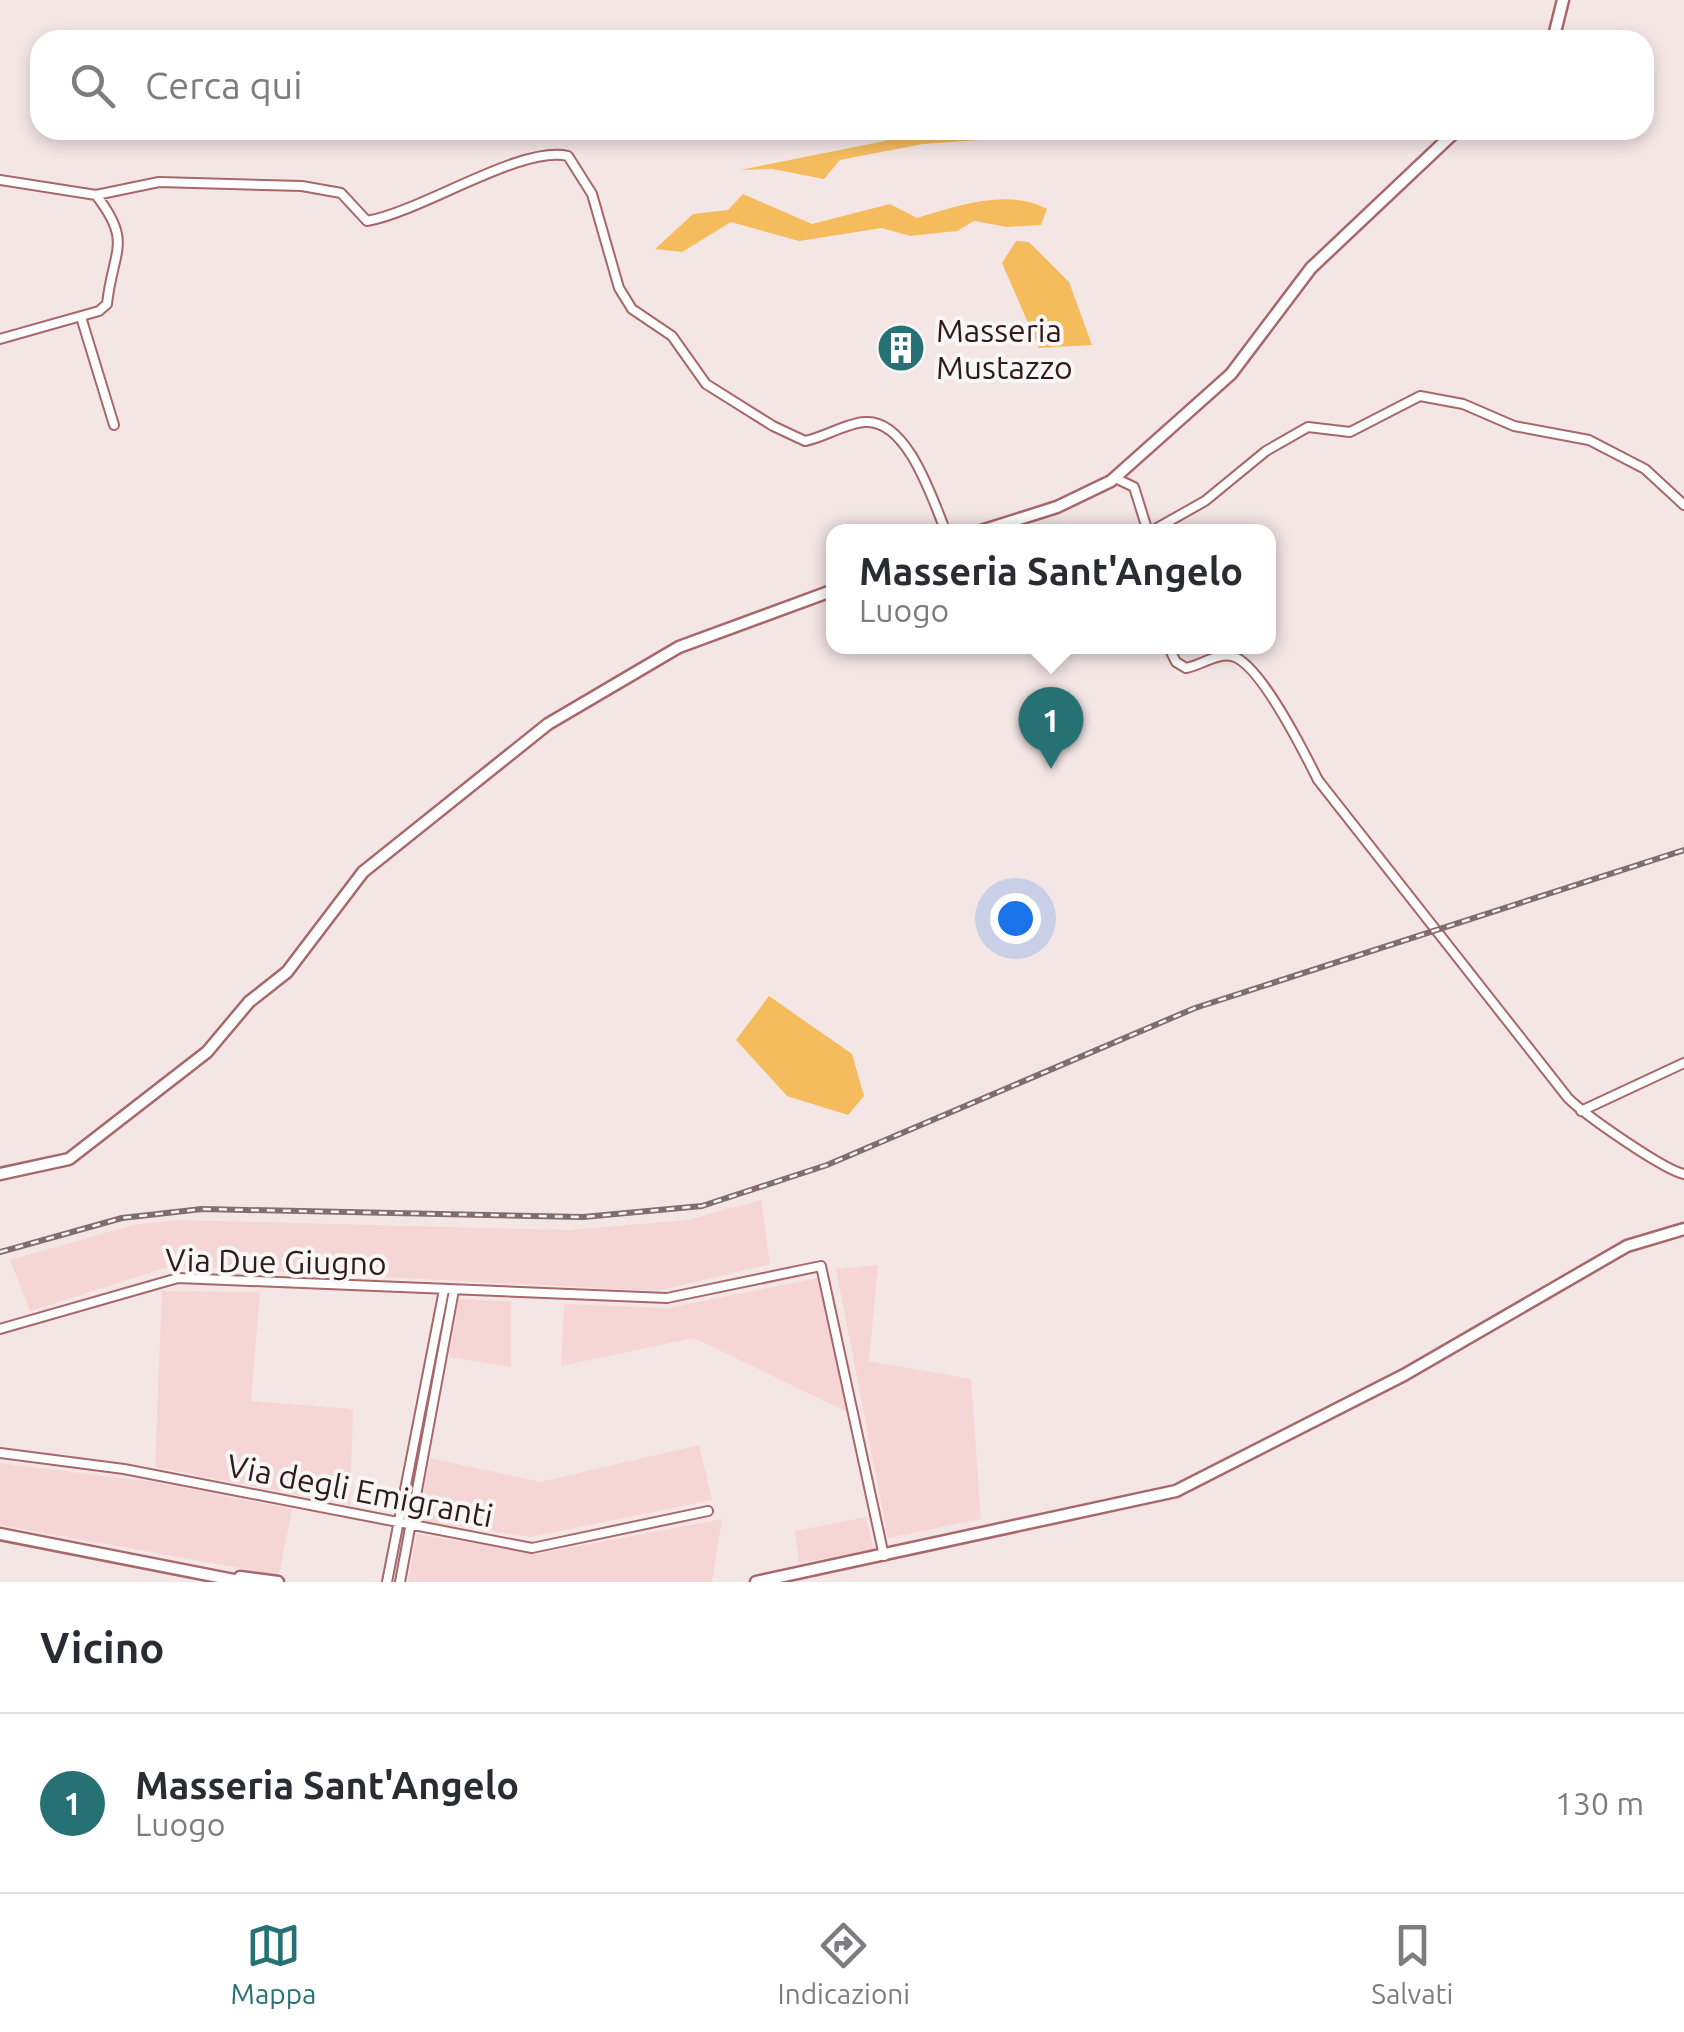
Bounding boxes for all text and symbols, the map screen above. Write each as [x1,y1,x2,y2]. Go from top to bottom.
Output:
search box [30,30,1654,140]
icon: search [65,58,120,113]
text: Cerca qui [145,64,303,106]
place label: Masseria Mustazzo [936,312,1073,385]
building icon: Masseria Mustazzo [875,322,927,374]
popup [826,524,1276,654]
text: Masseria Sant'Angelo [859,550,1243,592]
text: Luogo [859,592,949,628]
pin: 1 [1018,686,1084,769]
your location [990,893,1041,944]
street label: Via Due Giugno [165,1241,387,1281]
street label: Via degli Emigranti [224,1447,496,1533]
text: Vicino [40,1624,165,1671]
text: Masseria Sant'Angelo [135,1764,519,1806]
text: 1 [63,1785,82,1821]
text: 130 m [1555,1785,1644,1821]
text: Luogo [135,1806,225,1842]
tab: Mappa [231,1918,316,2009]
tab: Indicazioni [778,1918,910,2009]
tab: Salvati [1371,1918,1453,2009]

